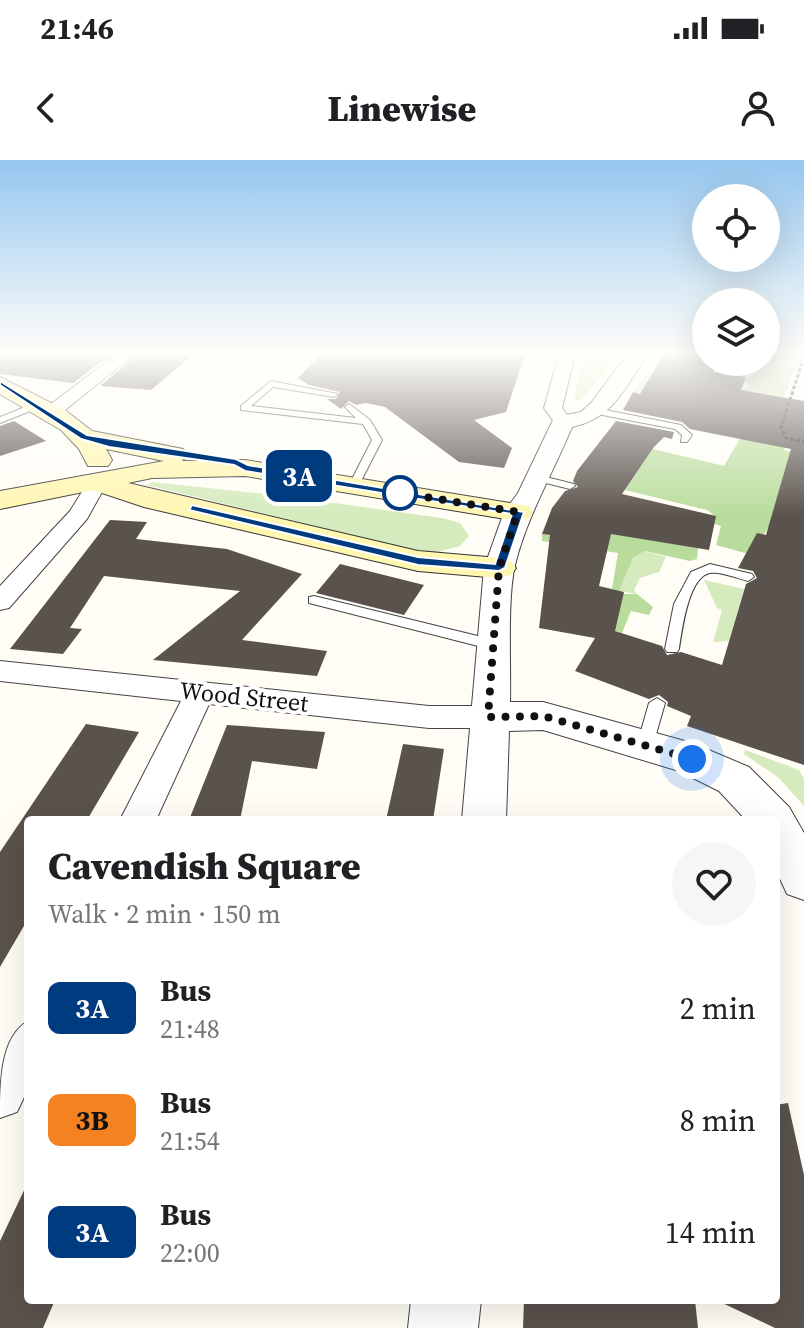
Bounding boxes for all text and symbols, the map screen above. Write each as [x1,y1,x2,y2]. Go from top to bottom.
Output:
text: 21:46 [40,8,114,49]
text: Linewise [328,84,476,133]
icon: back [24,86,68,130]
icon: person [736,86,780,130]
map controls [692,184,780,376]
button: locate [692,184,780,272]
button: layers [692,288,780,376]
line badge: 3A [263,450,335,502]
text: 3A [282,457,316,495]
unlabelled marker [383,476,417,510]
street label: Wood Street [178,673,310,720]
your location [672,739,712,779]
text: Cavendish Square [48,840,361,892]
button: heart [672,842,756,926]
text: Walk · 2 min · 150 m [48,896,281,932]
text: Bus [160,970,211,1011]
text: 2 min [680,988,756,1029]
text: 3A [75,989,109,1027]
text: 21:48 [160,1011,220,1047]
text: Bus [160,1082,211,1123]
text: 8 min [680,1100,756,1141]
text: 3B [75,1101,109,1139]
text: 21:54 [160,1123,220,1159]
text: Bus [160,1194,211,1235]
text: 14 min [665,1212,756,1253]
text: 3A [75,1213,109,1251]
text: 22:00 [160,1235,220,1271]

